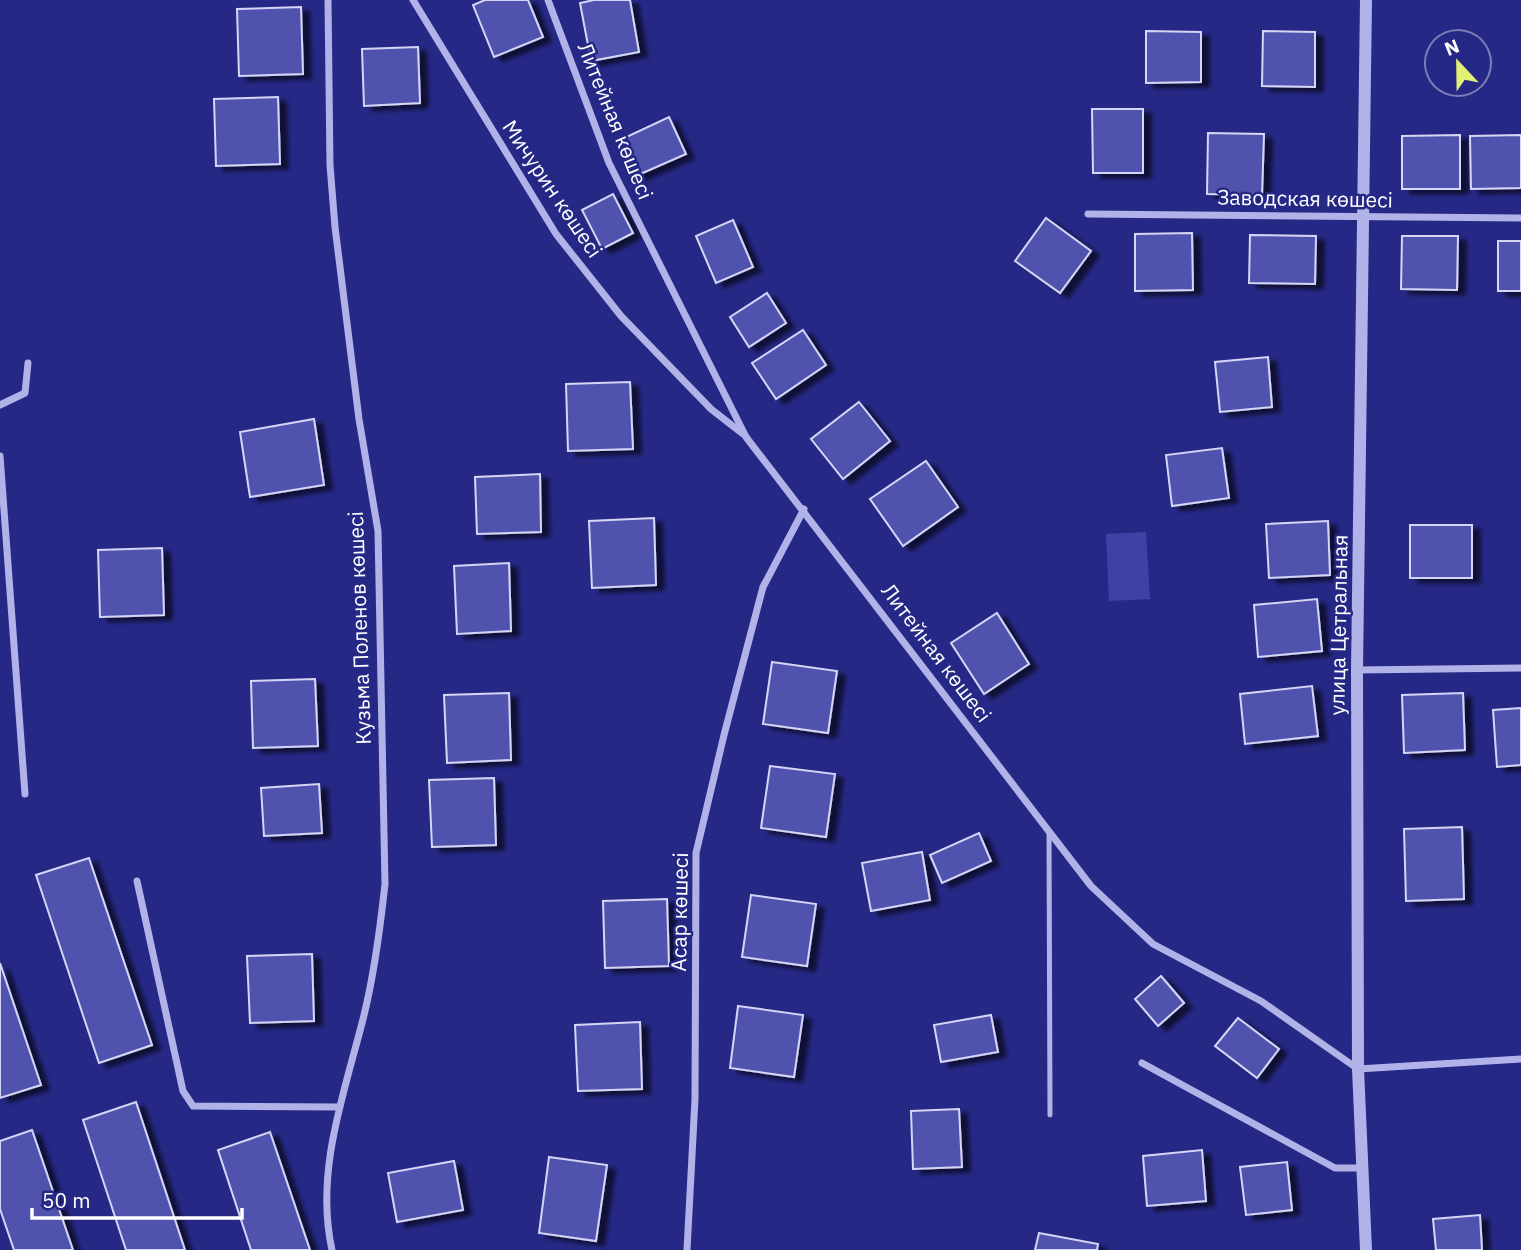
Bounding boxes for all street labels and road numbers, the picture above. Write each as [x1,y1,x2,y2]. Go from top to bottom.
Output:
street label: Литейная көшесі [572,38,660,203]
street label: Мичурин көшесі [496,114,609,263]
street label: Заводская көшесі [1217,182,1393,214]
street label: Кузьма Поленов көшесі [341,511,377,745]
street label: улица Цетральная [1322,534,1354,716]
street label: Литейная көшесі [875,577,998,728]
street label: Асар көшесі [664,852,694,972]

